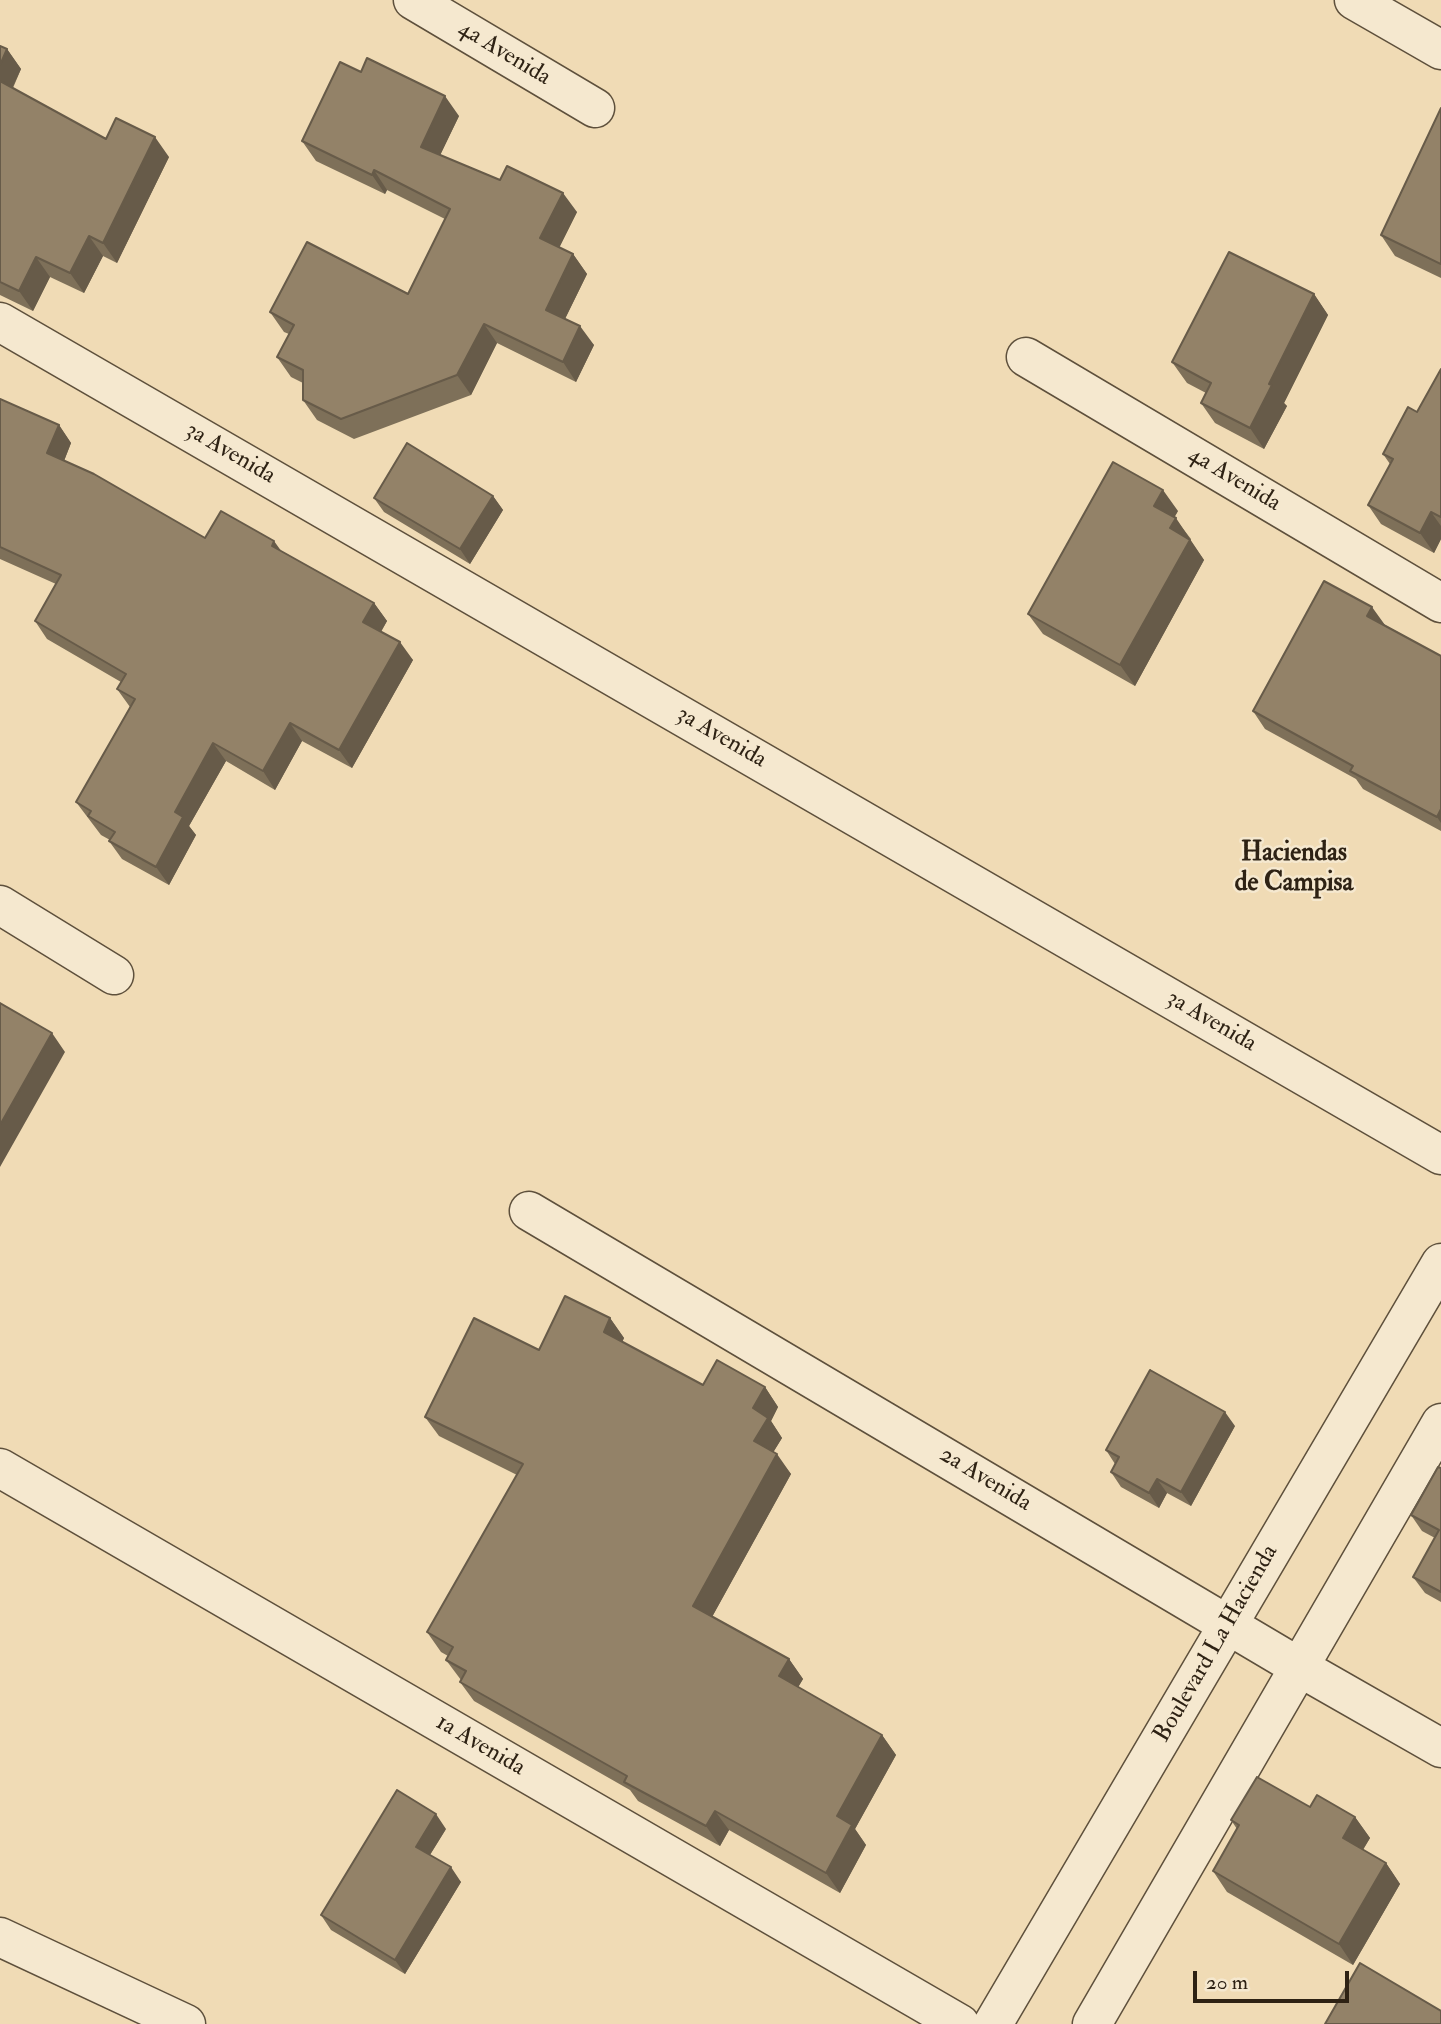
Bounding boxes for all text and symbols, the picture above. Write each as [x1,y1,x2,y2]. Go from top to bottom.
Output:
street label: 4a Avenida [452,15,556,93]
street label: 3a Avenida [180,417,280,491]
street label: 4a Avenida [1182,441,1286,519]
street label: 3a Avenida [671,701,771,775]
district label: Haciendas de Campisa [1235,838,1353,900]
street label: 3a Avenida [1161,985,1261,1059]
street label: 2a Avenida [934,1441,1036,1519]
street label: Boulevard La Hacienda [1149,1540,1285,1748]
street label: 1a Avenida [430,1709,530,1783]
scale bar [1196,1958,1352,2002]
text: 20 m [1206,1969,1248,1996]

